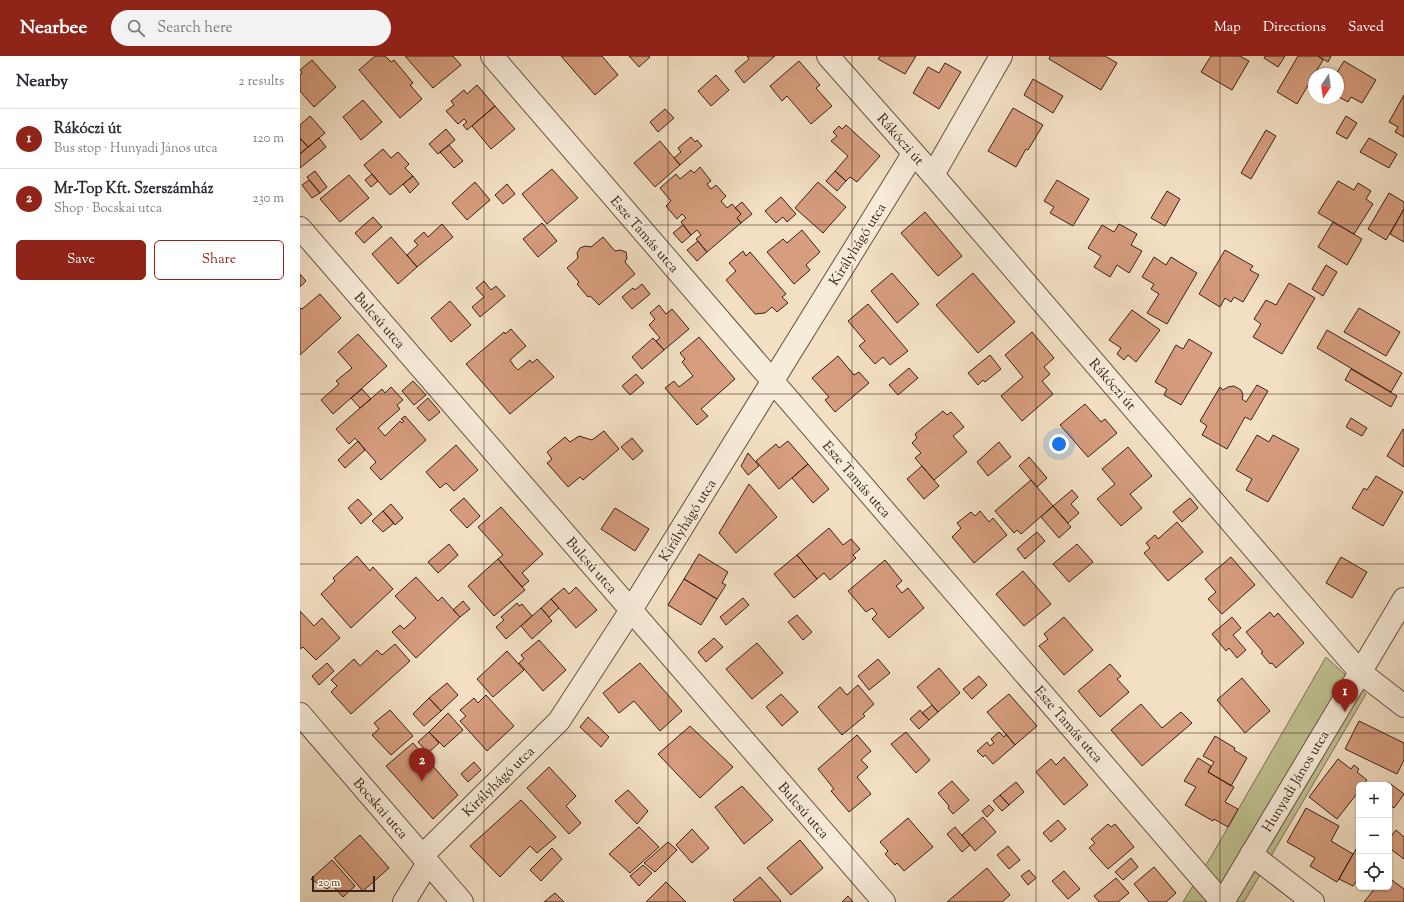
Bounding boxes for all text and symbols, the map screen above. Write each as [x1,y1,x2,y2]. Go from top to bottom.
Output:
search box [111,10,391,46]
text: Nearbee [20,15,87,42]
icon: search [125,17,147,39]
text: Search here [157,18,233,39]
text: Map [1214,18,1241,38]
text: Directions [1263,18,1326,38]
text: Saved [1348,18,1384,38]
north arrow [1308,68,1344,104]
text: Nearby [16,70,68,94]
text: 2 results [239,73,284,91]
street label: Rákóczi út [871,110,928,171]
text: Rákóczi út [54,119,121,140]
text: 1 [27,130,31,148]
text: 120 m [253,130,284,148]
text: Bus stop · Hunyadi János utca [54,140,217,158]
text: Mr-Top Kft. Szerszámház [54,179,213,200]
text: 2 [26,190,32,208]
text: 230 m [252,190,284,208]
street label: Esze Tamás utca [604,193,683,278]
street label: Királyhágó utca [825,199,892,290]
text: Shop · Bocskai utca [54,200,162,218]
button: Save [16,240,146,280]
button: Share [154,240,284,280]
street label: Bulcsú utca [348,289,409,354]
street label: Rákóczi út [1083,355,1140,416]
your location [1049,434,1069,454]
street label: Esze Tamás utca [816,438,895,523]
street label: Királyhágó utca [655,475,722,566]
street label: Bulcsú utca [560,534,621,599]
pin: 1 [1332,679,1358,712]
street label: Esze Tamás utca [1028,683,1107,768]
street label: Hunyadi János utca [1258,727,1335,837]
street label: Királyhágó utca [459,742,541,822]
pin: 2 [409,748,435,781]
street label: Bocskai utca [347,774,412,845]
street label: Bulcsú utca [772,779,833,844]
map controls [1356,782,1392,890]
button: + [1356,782,1392,818]
button: − [1356,818,1392,854]
button: locate [1356,854,1392,890]
scale bar [312,874,375,893]
text: 20 m [318,875,340,891]

